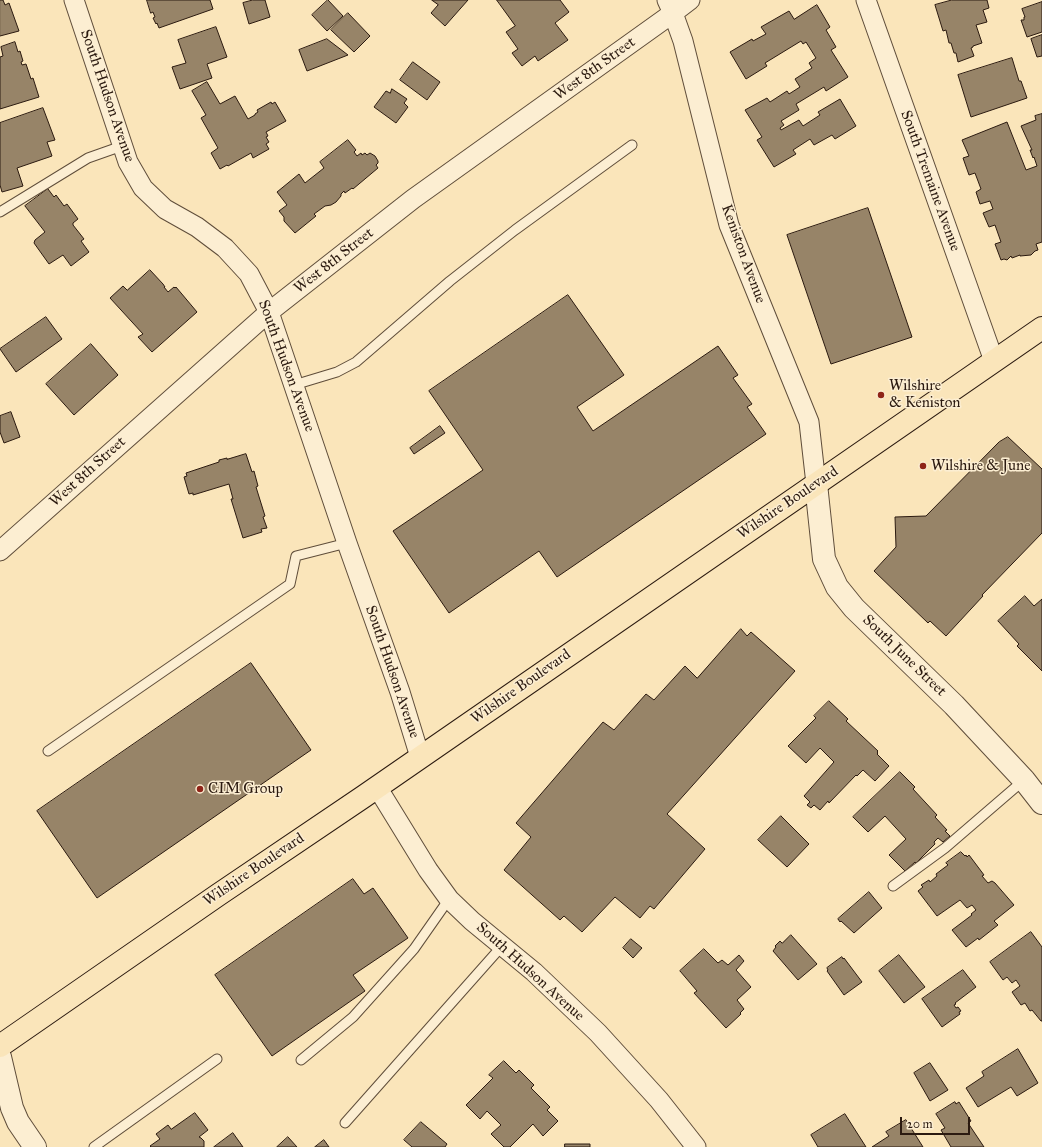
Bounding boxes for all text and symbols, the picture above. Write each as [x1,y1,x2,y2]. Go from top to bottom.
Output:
street label: South Hudson Avenue [76,27,138,165]
street label: West 8th Street [551,34,639,104]
street label: South Tremaine Avenue [896,108,964,254]
street label: Keniston Avenue [717,202,769,306]
street label: West 8th Street [291,224,377,298]
street label: South Hudson Avenue [254,298,318,434]
place label: Wilshire & Keniston [889,377,960,412]
marker: Wilshire & Keniston [876,390,886,400]
street label: West 8th Street [46,433,130,511]
place label: Wilshire & June [931,457,1030,475]
marker: Wilshire & June [918,461,928,471]
street label: Wilshire Boulevard [734,463,842,543]
street label: South Hudson Avenue [361,603,423,741]
street label: South June Street [858,611,950,701]
street label: Wilshire Boulevard [468,646,574,728]
place label: CIM Group [208,780,283,798]
marker: CIM Group [195,784,205,794]
street label: Wilshire Boulevard [200,830,308,910]
street label: South Hudson Avenue [472,919,588,1025]
scale bar [902,1109,972,1135]
text: 20 m [907,1117,933,1131]

